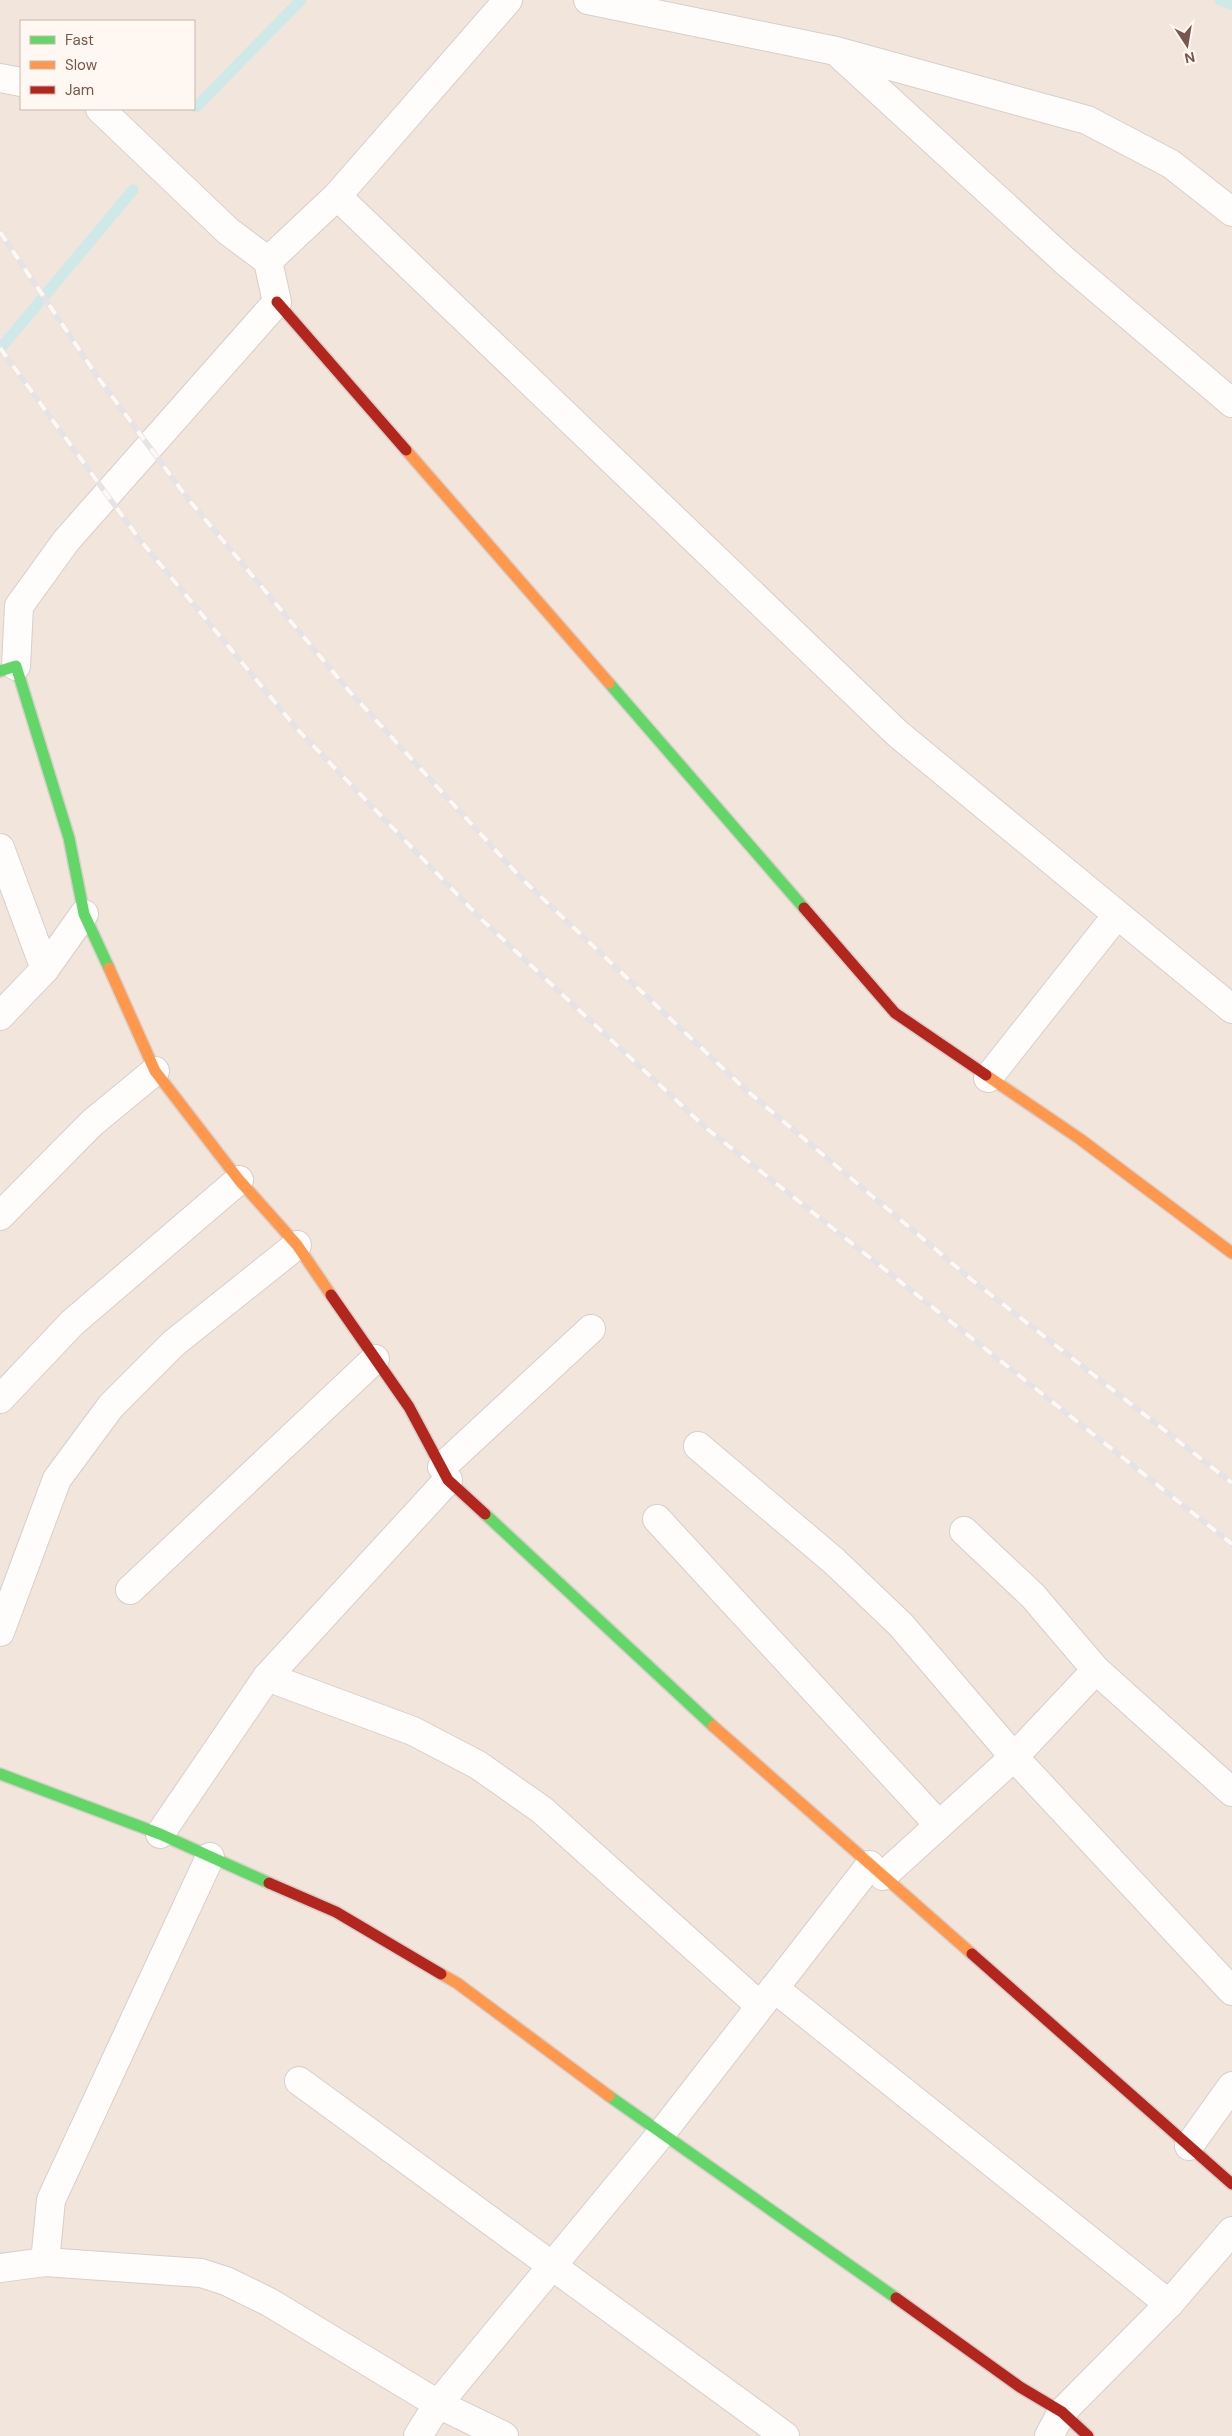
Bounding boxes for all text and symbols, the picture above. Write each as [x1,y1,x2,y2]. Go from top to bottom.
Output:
legend [20,20,195,110]
north arrow [1162,20,1212,70]
text: Fast [65,30,94,50]
text: N [1183,48,1197,68]
text: Slow [65,55,98,75]
text: Jam [65,80,94,100]

